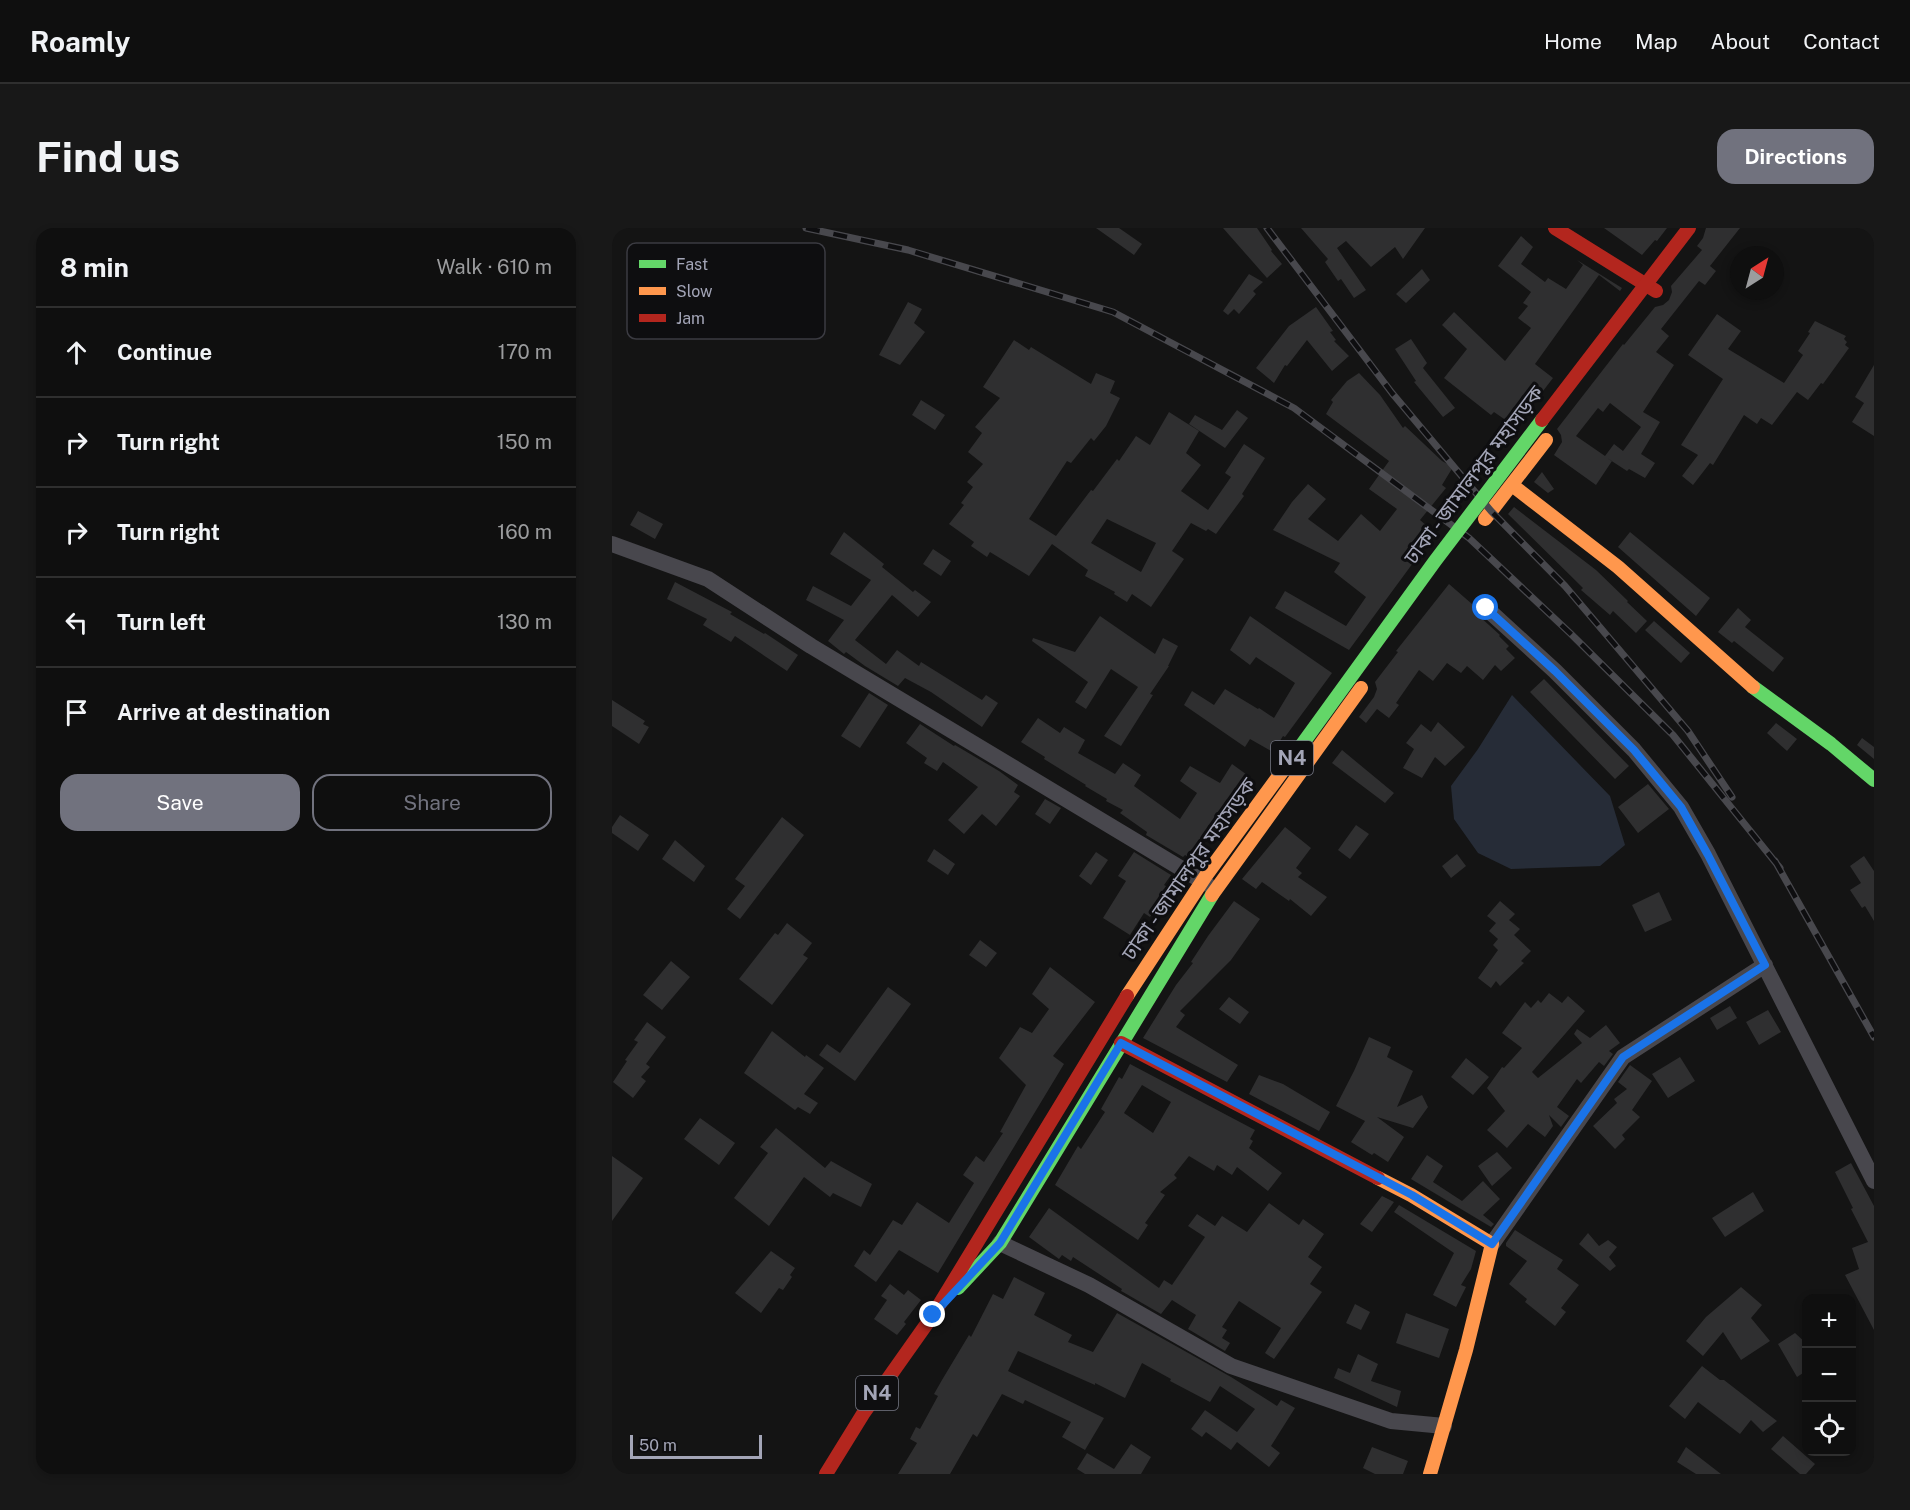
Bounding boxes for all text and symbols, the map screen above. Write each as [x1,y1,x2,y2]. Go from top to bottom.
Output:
text: Roamly [30,25,130,58]
text: Home [1544,29,1602,54]
text: Map [1635,29,1678,54]
text: About [1711,29,1770,54]
text: Contact [1803,29,1880,54]
button: Directions [1717,129,1874,184]
text: Find us [36,132,180,181]
legend [627,243,825,339]
north arrow [1730,246,1784,300]
text: 8 min [60,252,129,283]
text: Walk · 610 m [436,255,552,279]
text: Fast [676,255,708,274]
text: Slow [676,282,713,301]
text: Jam [676,309,705,328]
icon: ahead [60,336,93,369]
text: Continue [117,339,212,365]
text: 170 m [498,340,552,364]
street label: ঢাকা - জামালপুর মহাসড়ক [1398,380,1549,570]
icon: right [60,426,93,459]
text: Turn right [117,429,220,455]
text: 150 m [497,430,552,454]
icon: right [60,516,93,549]
text: Turn right [117,519,220,545]
text: 160 m [497,520,552,544]
route start [1472,594,1498,620]
icon: left [60,606,93,639]
text: Turn left [117,609,206,635]
text: 130 m [497,610,552,634]
icon: arrive [60,696,93,729]
text: Arrive at destination [117,699,330,725]
road number: N4 [1271,741,1313,775]
street label: ঢাকা - জামালপুর মহাসড়ক [1116,772,1262,965]
button: Save [60,774,300,831]
button: Share [312,774,552,831]
map controls [1802,1294,1856,1456]
button: + [1802,1294,1856,1348]
route end [919,1301,945,1327]
button: − [1802,1348,1856,1402]
road number: N4 [856,1376,898,1410]
button: locate [1802,1402,1856,1456]
scale bar [630,1432,762,1460]
text: 50 m [639,1436,677,1455]

